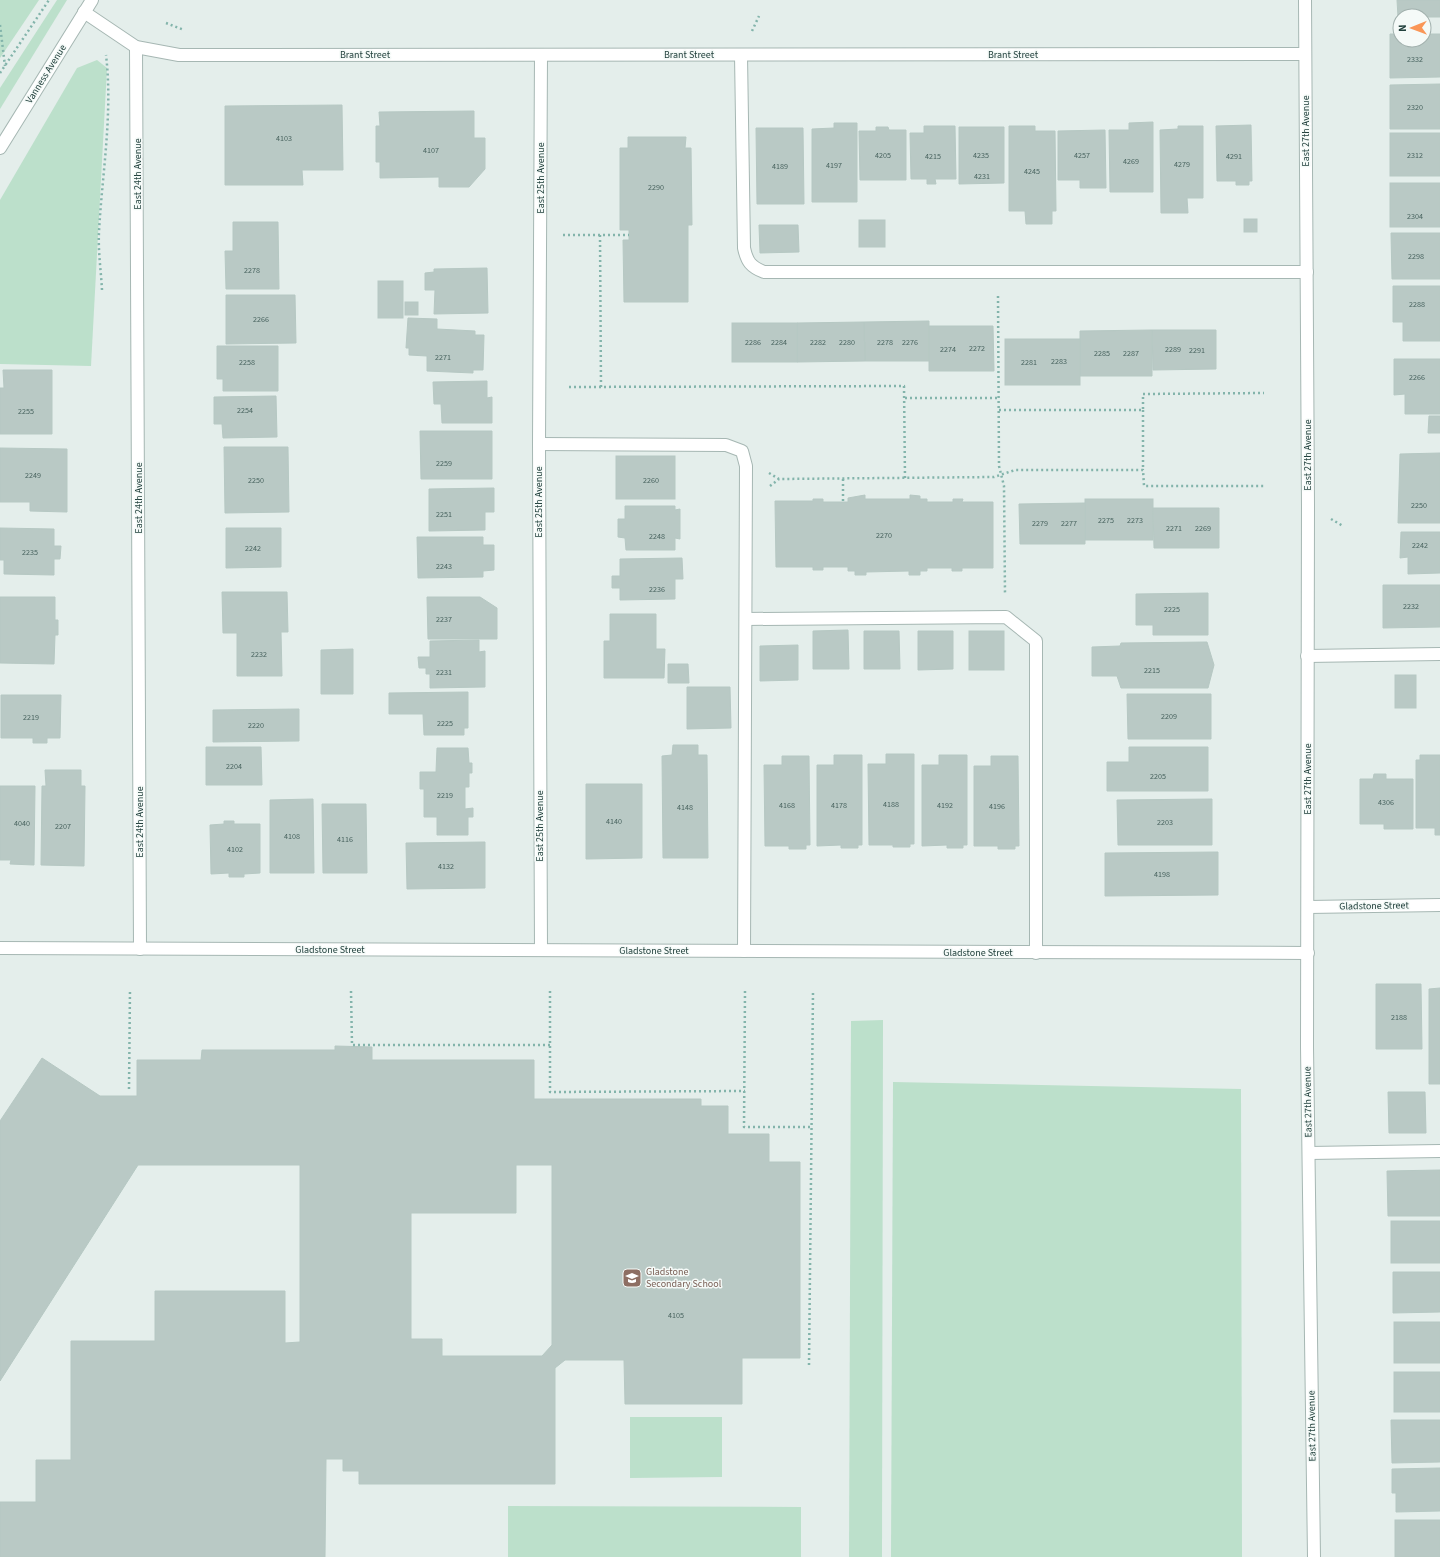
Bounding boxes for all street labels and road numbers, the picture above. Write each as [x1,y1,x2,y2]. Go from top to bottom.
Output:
street label: Vanness Avenue [22,42,70,106]
street label: Brant Street [340,48,391,62]
street label: Brant Street [664,48,715,62]
street label: Brant Street [988,48,1039,62]
street label: East 27th Avenue [1299,95,1313,167]
street label: East 24th Avenue [131,138,145,210]
street label: East 25th Avenue [534,142,548,214]
street label: East 27th Avenue [1301,419,1315,491]
street label: East 24th Avenue [132,462,146,534]
street label: East 25th Avenue [532,466,546,538]
street label: East 27th Avenue [1301,743,1315,815]
street label: East 24th Avenue [133,786,147,858]
street label: East 25th Avenue [533,790,547,862]
street label: Gladstone Street [1339,898,1409,914]
street label: Gladstone Street [295,943,365,957]
street label: Gladstone Street [619,944,689,958]
street label: Gladstone Street [943,946,1013,960]
street label: East 27th Avenue [1300,1066,1316,1138]
street label: East 27th Avenue [1304,1390,1320,1462]

